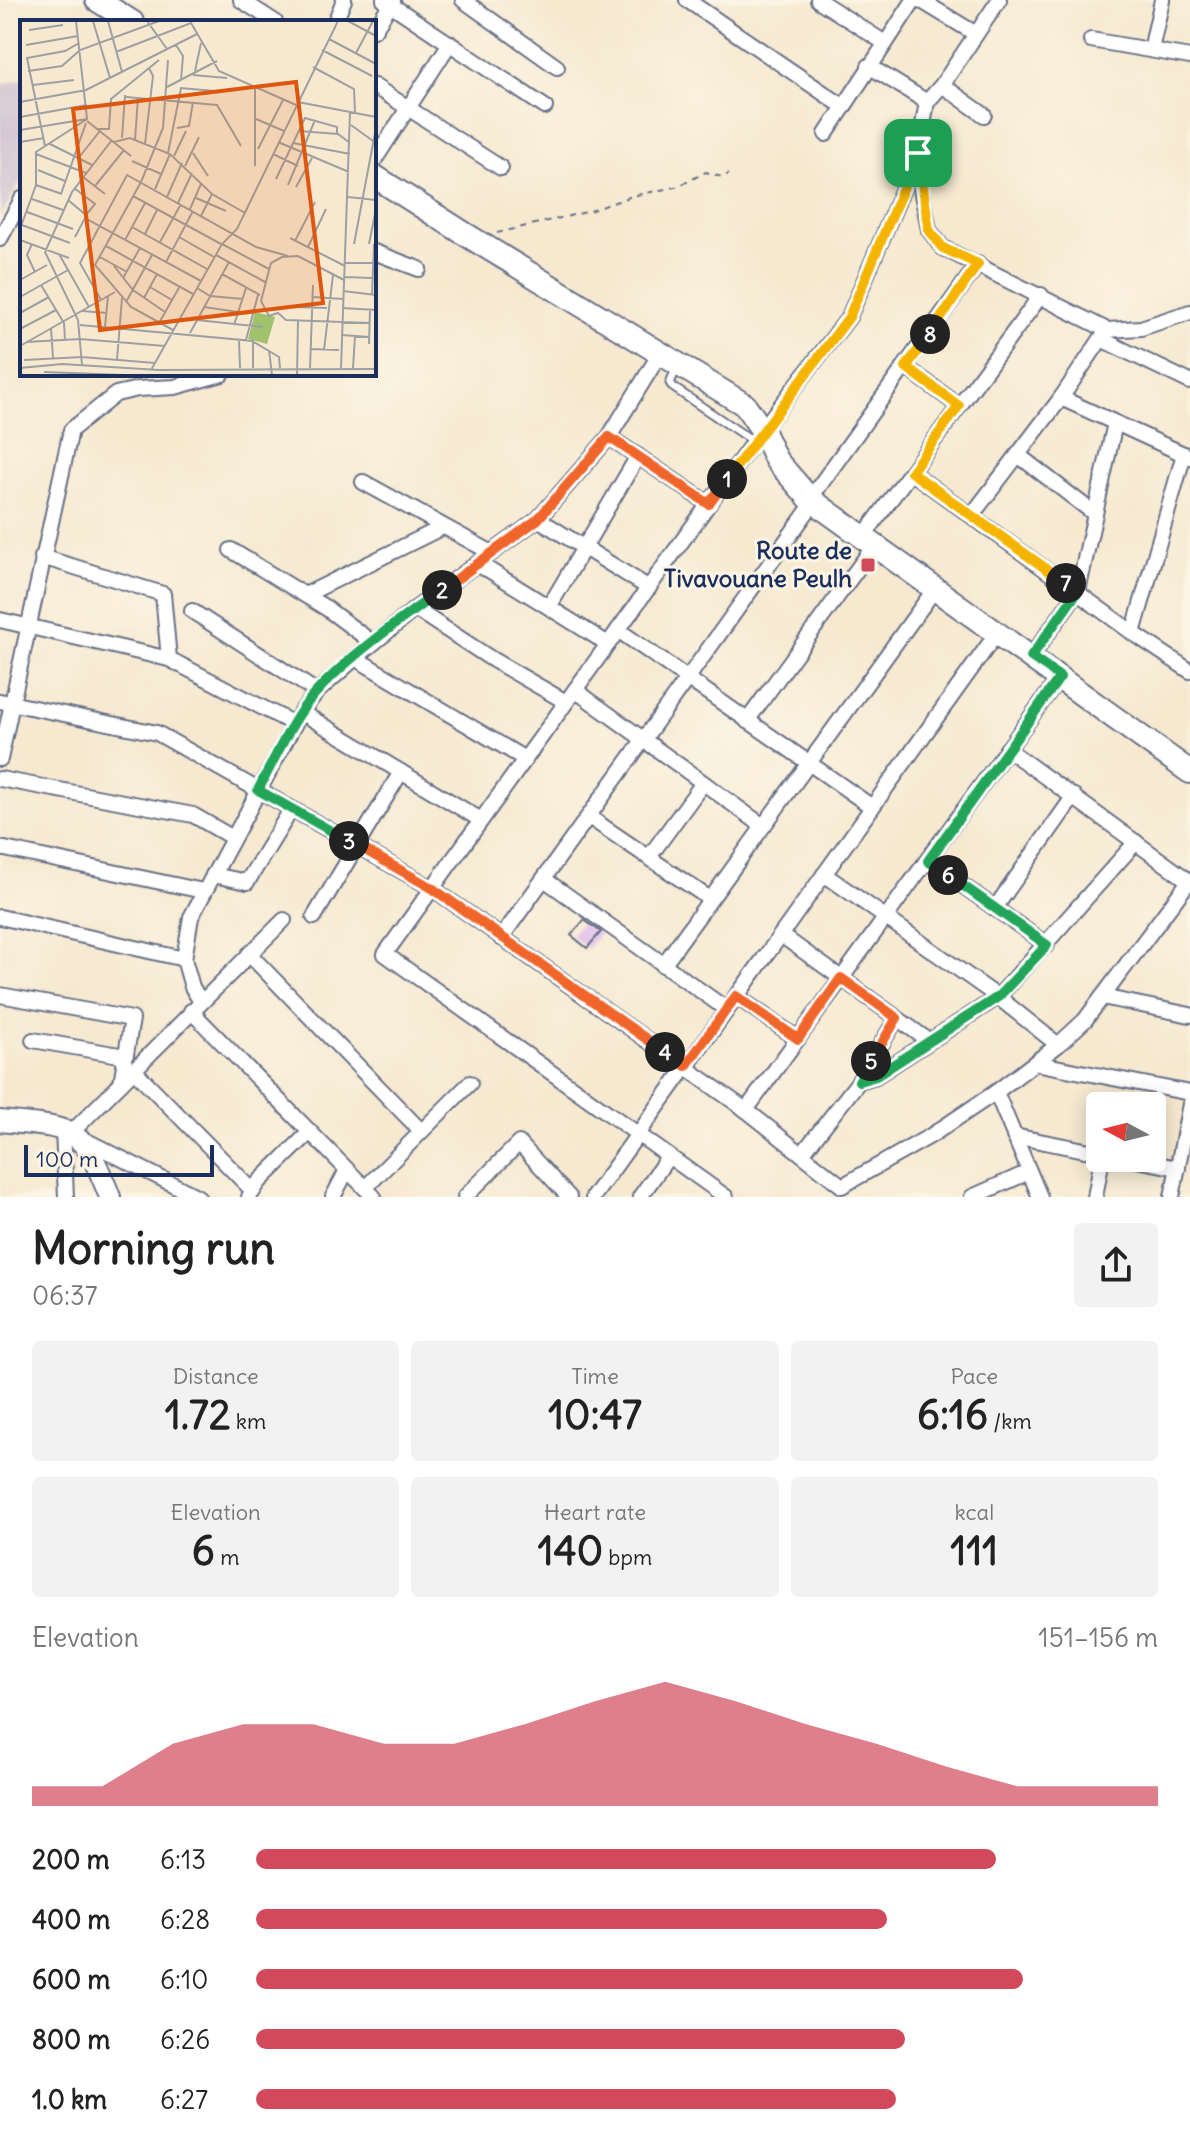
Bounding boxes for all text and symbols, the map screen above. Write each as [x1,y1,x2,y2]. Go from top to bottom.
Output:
inset map [20,20,376,376]
pin [884,119,952,187]
icon: arrive [896,131,940,175]
pin: 8 [910,314,950,354]
text: 8 [924,320,936,348]
pin: 1 [707,459,747,499]
text: 1 [723,465,731,493]
place label: Route de Tivavouane Peulh [664,535,852,593]
marker: Route de Tivavouane Peulh [859,556,877,574]
pin: 7 [1046,563,1086,603]
text: 7 [1061,569,1071,597]
pin: 2 [422,570,462,610]
text: 2 [436,576,448,604]
pin: 3 [329,821,369,861]
text: 3 [343,827,355,855]
pin: 6 [928,855,968,895]
text: 6 [942,861,954,889]
pin: 4 [645,1032,685,1072]
text: 4 [659,1038,671,1066]
pin: 5 [851,1041,891,1081]
text: 5 [865,1047,877,1075]
north arrow [1086,1092,1166,1172]
map controls [1086,1092,1166,1172]
scale bar [24,1141,214,1177]
text: 100 m [36,1145,98,1173]
text: Morning run [32,1221,275,1276]
button: share [1074,1223,1158,1307]
text: 06:37 [32,1279,98,1312]
text: Distance [173,1362,259,1390]
text: Time [571,1362,619,1390]
text: Pace [950,1362,998,1390]
text: 1.72 [165,1390,231,1440]
text: 10:47 [548,1390,642,1440]
text: 6:16 [917,1390,988,1440]
text: km [231,1407,266,1435]
text: /km [988,1407,1032,1435]
text: Elevation [171,1498,261,1526]
text: Heart rate [544,1498,646,1526]
text: kcal [955,1498,994,1526]
text: 6 [192,1526,215,1576]
text: 140 [538,1526,603,1576]
text: 111 [951,1526,998,1576]
text: m [215,1543,239,1571]
text: bpm [603,1543,652,1571]
text: Elevation [32,1621,139,1654]
text: 151–156 m [1038,1621,1158,1654]
text: 200 m [32,1843,109,1876]
text: 6:13 [160,1843,206,1876]
text: 400 m [32,1903,110,1936]
text: 6:28 [160,1903,210,1936]
text: 600 m [32,1963,110,1996]
text: 6:10 [160,1963,208,1996]
text: 800 m [32,2023,110,2056]
text: 6:26 [160,2023,210,2056]
text: 1.0 km [32,2083,107,2116]
text: 6:27 [160,2083,208,2116]

